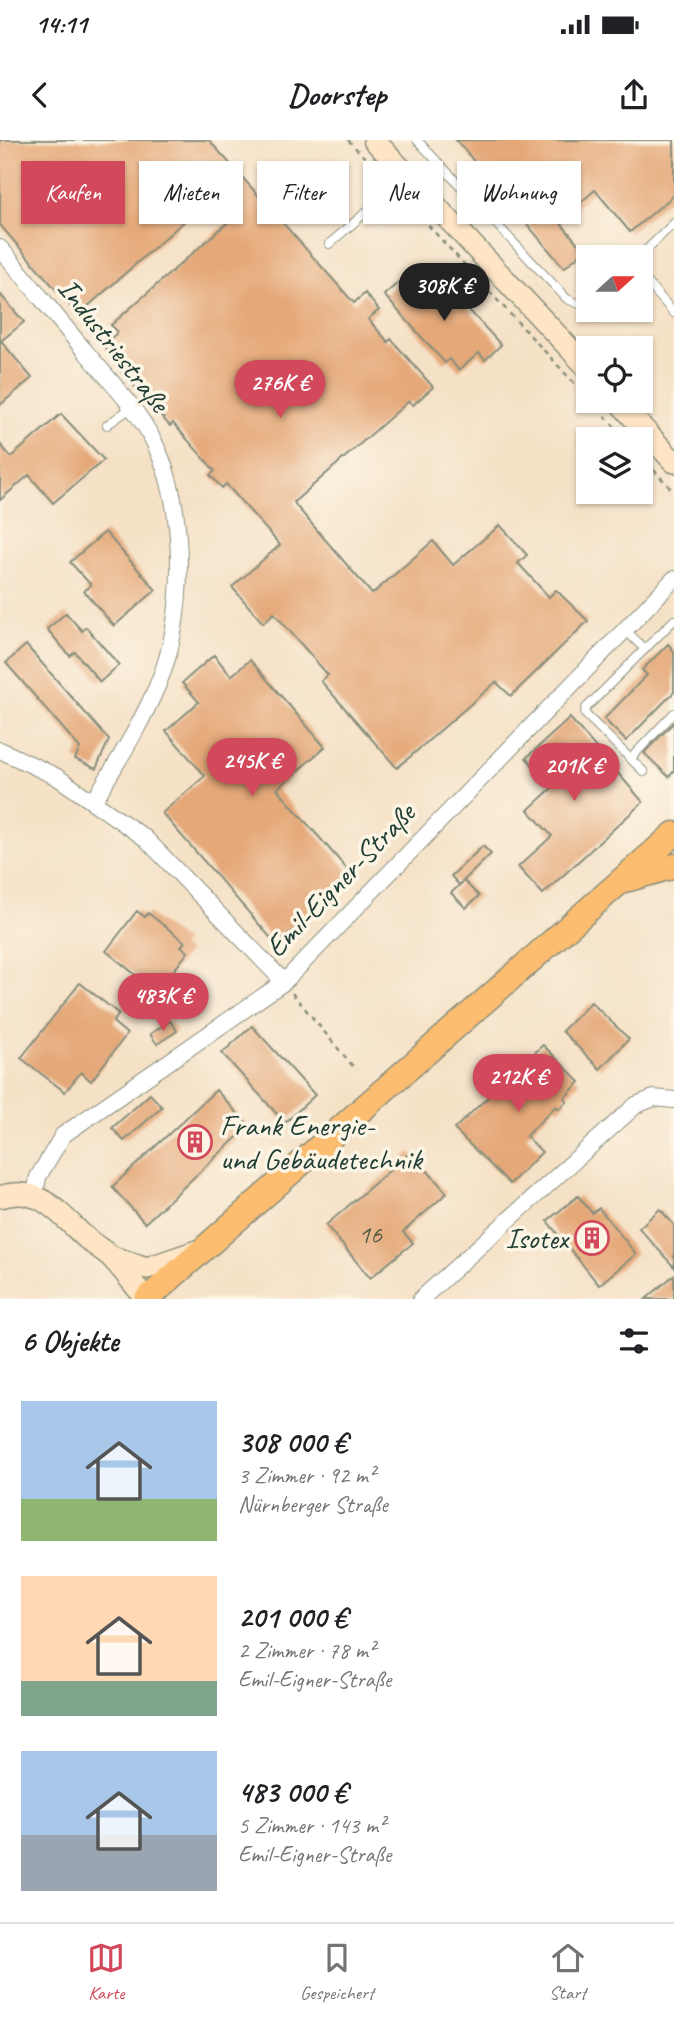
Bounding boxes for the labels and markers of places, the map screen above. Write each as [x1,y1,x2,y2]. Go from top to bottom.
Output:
pin: 308K € [387,264,501,323]
pin: 276K € [223,360,337,420]
pin: 245K € [195,738,309,798]
pin: 201K € [517,744,631,803]
pin: 483K € [106,974,220,1033]
pin: 212K € [461,1054,575,1114]
place label: Frank Energie- und Gebäudetechnik [220,1106,424,1178]
building icon: Frank Energie- und Gebäudetechnik [176,1123,214,1161]
place label: Isotex [506,1219,571,1257]
building icon: Isotex [573,1219,611,1257]

